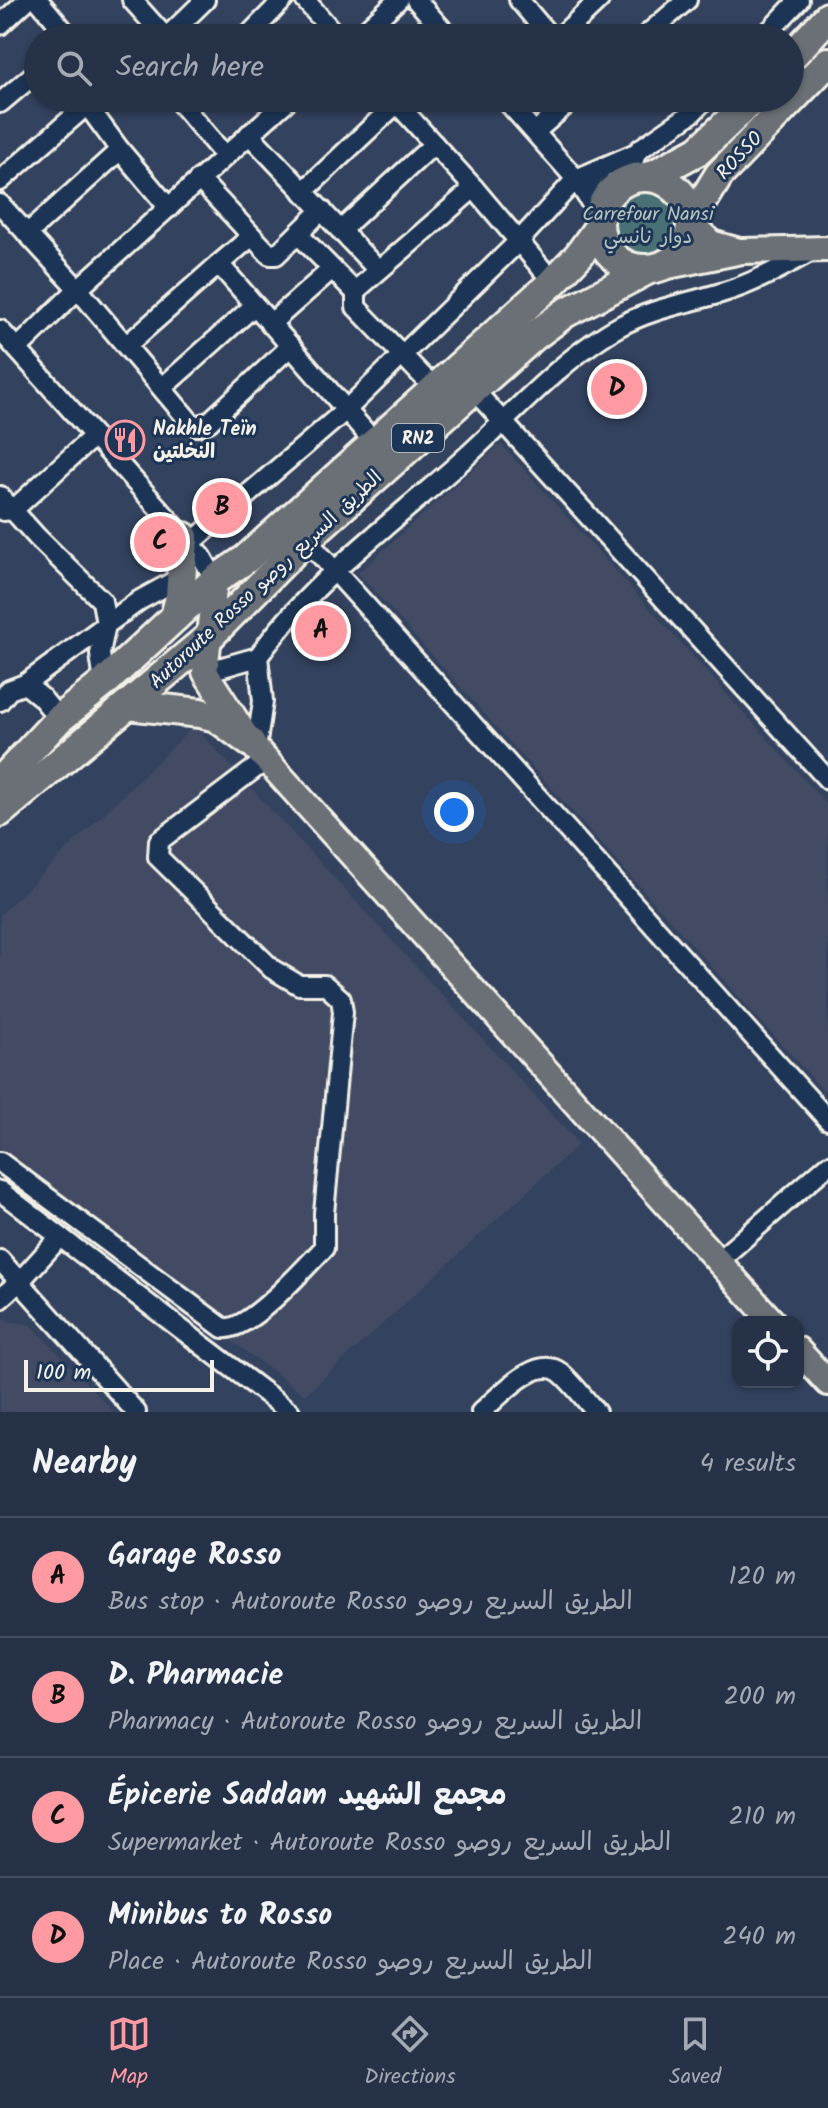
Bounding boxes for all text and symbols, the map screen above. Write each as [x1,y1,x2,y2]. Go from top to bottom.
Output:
search box [24,24,804,112]
text: Search here [116,44,264,92]
icon: search [52,46,96,90]
street label: ROSSO [709,124,772,188]
park label: Carrefour Nansi دوار نانسي [582,199,715,254]
pin: D [591,359,643,419]
place label: Nakhle Teïn النخلتين [153,414,257,469]
restaurant icon: Nakhle Teïn النخلتين [104,419,146,461]
road number: RN2 [392,424,444,452]
street label: Autoroute Rosso الطريق السريع روصو [144,465,386,693]
pin: B [196,478,248,538]
pin: C [134,512,186,572]
pin: A [295,601,347,661]
your location [434,792,474,832]
map controls [732,1316,804,1388]
button: locate [732,1316,804,1388]
scale bar [24,1356,214,1392]
text: 100 m [36,1356,91,1391]
text: Nearby [32,1437,137,1491]
text: 4 results [700,1443,796,1485]
text: Garage Rosso [108,1532,281,1580]
text: A [50,1556,66,1598]
text: 120 m [729,1556,796,1598]
text: Bus stop · Autoroute Rosso الطريق السريع روصو [108,1581,633,1623]
text: D. Pharmacie [108,1652,283,1700]
text: B [50,1676,66,1718]
text: 200 m [724,1676,796,1718]
text: Pharmacy · Autoroute Rosso الطريق السريع روصو [108,1701,642,1743]
text: Épicerie Saddam مجمع الشهيد [108,1772,507,1820]
text: C [50,1796,66,1838]
text: 210 m [729,1796,796,1838]
text: Supermarket · Autoroute Rosso الطريق السريع روصو [108,1822,671,1864]
text: Minibus to Rosso [108,1892,332,1940]
text: D [49,1916,67,1958]
text: 240 m [722,1916,796,1958]
text: Place · Autoroute Rosso الطريق السريع روصو [108,1941,593,1983]
tab: Map [107,2012,151,2095]
tab: Directions [364,2012,456,2095]
tab: Saved [669,2012,721,2095]

